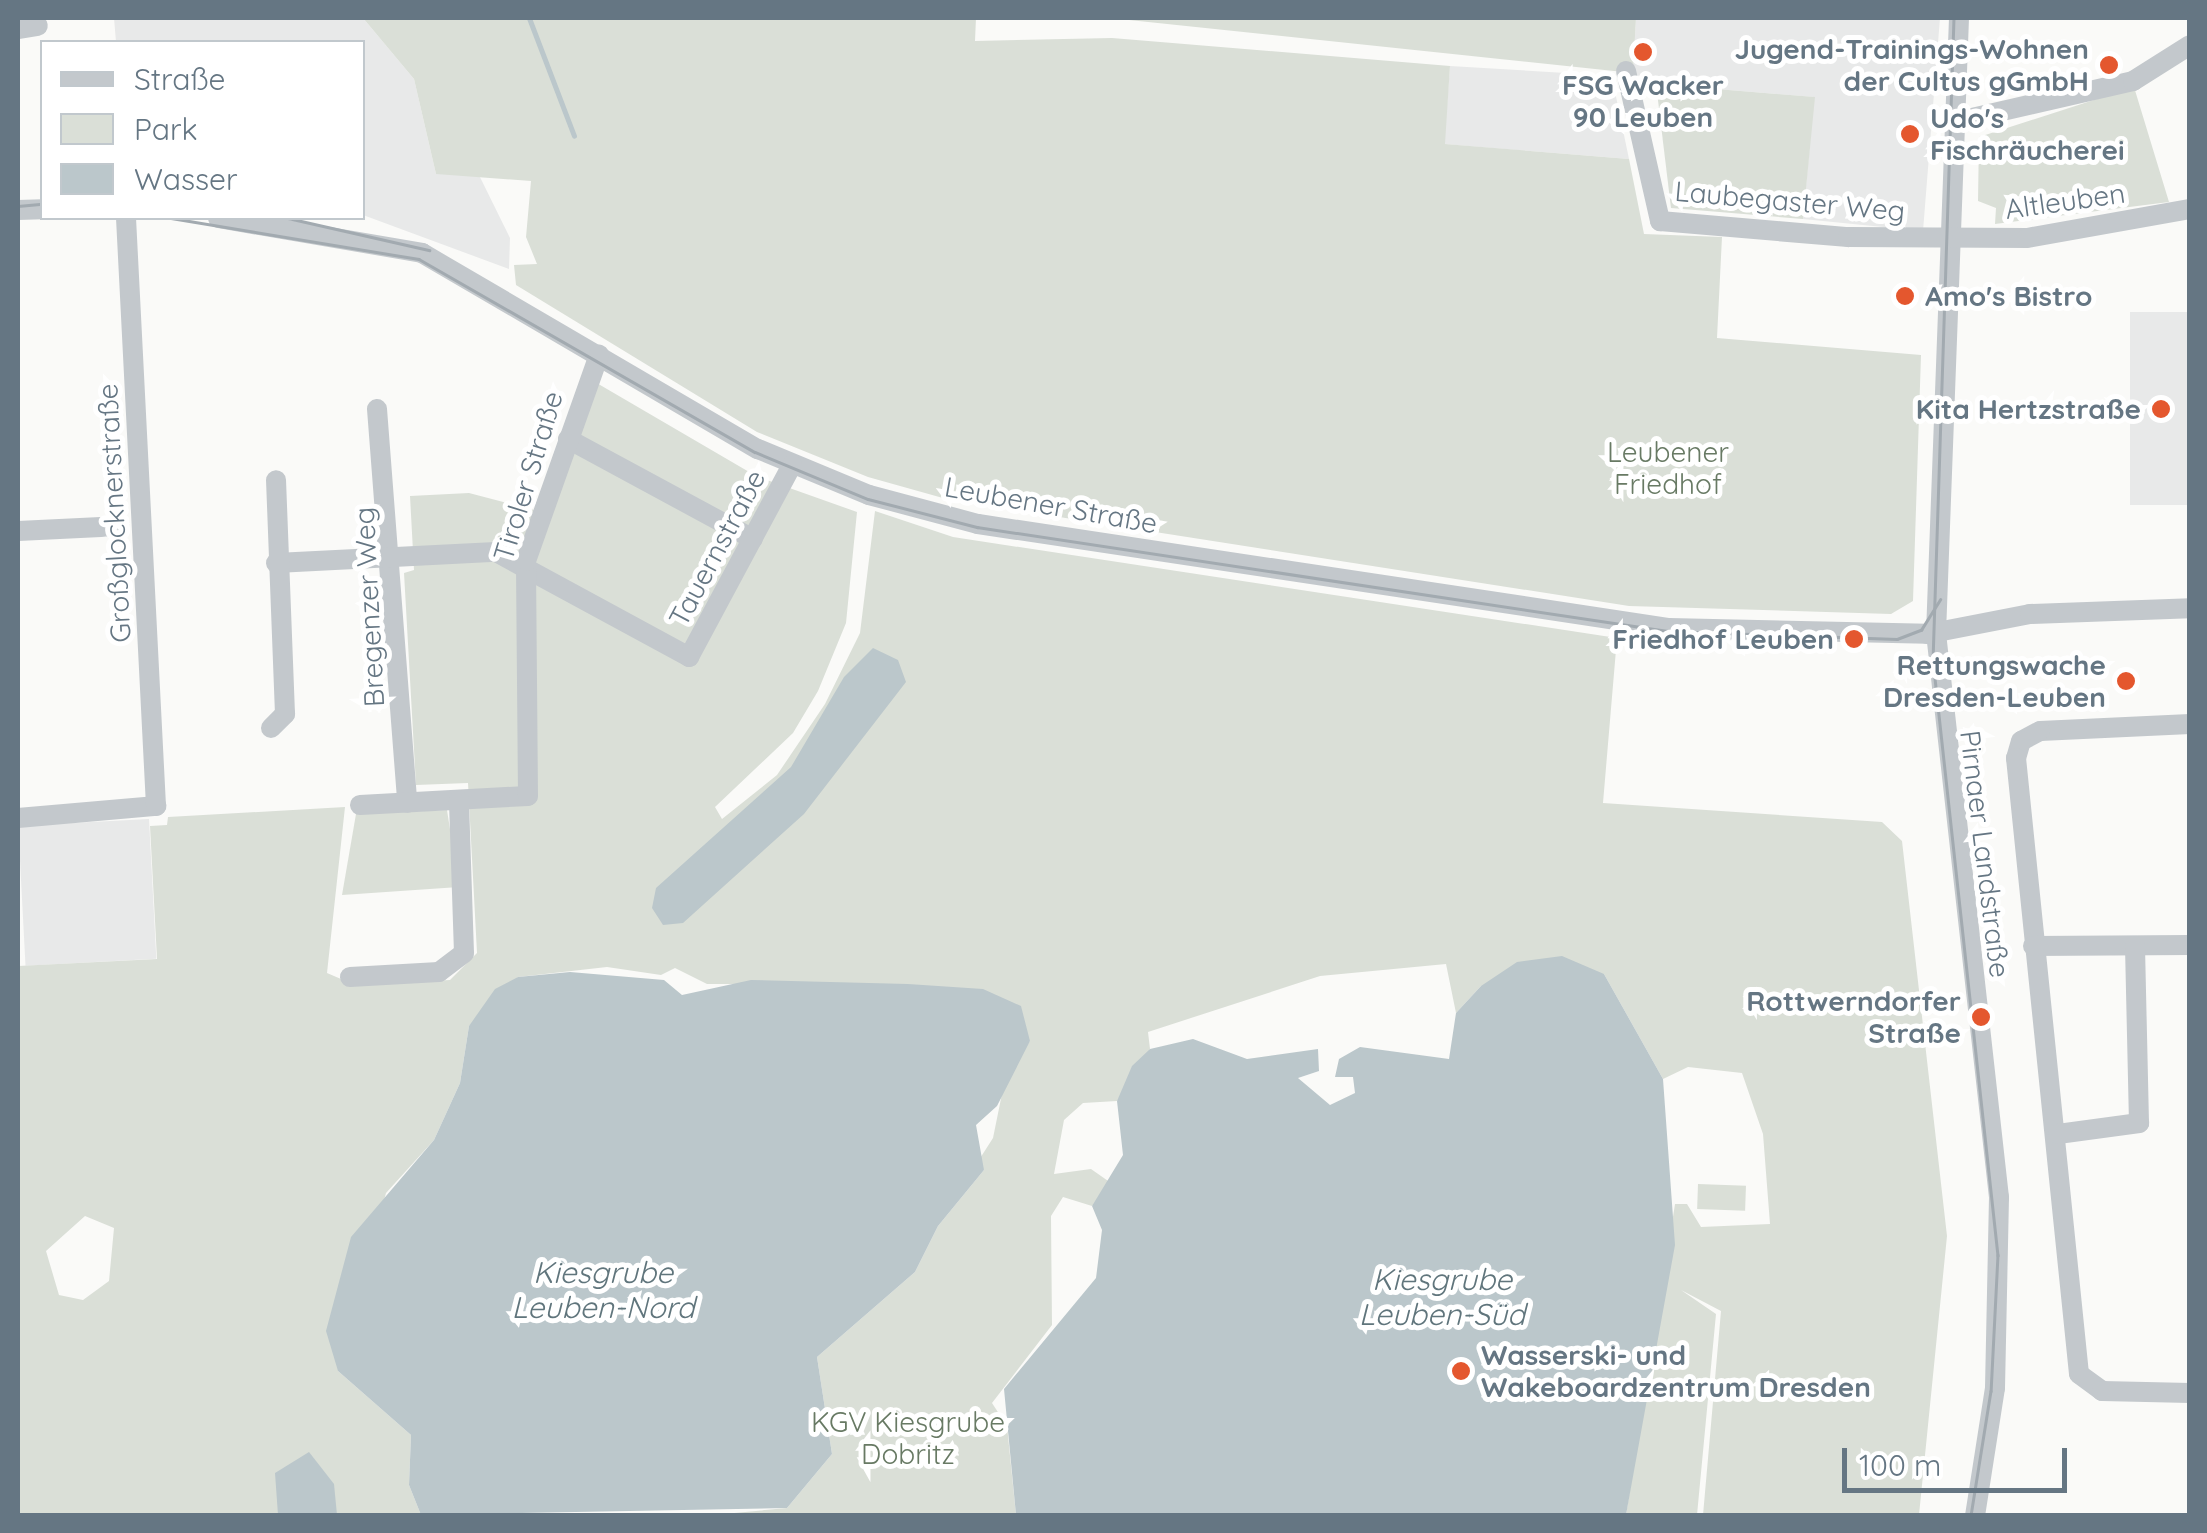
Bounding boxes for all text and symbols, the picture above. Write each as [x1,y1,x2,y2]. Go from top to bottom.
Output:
place label: Jugend-Trainings-Wohnen der Cultus gGmbH [1734,32,2089,98]
legend [40,40,365,220]
marker: FSG Wacker 90 Leuben [1632,41,1654,63]
marker: Jugend-Trainings-Wohnen der Cultus gGmbH [2098,54,2120,76]
text: Straße [134,60,226,98]
place label: FSG Wacker 90 Leuben [1562,68,1724,134]
place label: Udo's Fischräucherei [1930,101,2125,167]
text: Park [134,110,198,148]
marker: Udo's Fischräucherei [1899,123,1921,145]
text: Wasser [134,160,238,198]
street label: Laubegaster Weg [1673,174,1907,228]
street label: Altleuben [2003,176,2127,226]
place label: Amo's Bistro [1925,279,2092,313]
marker: Amo's Bistro [1894,285,1916,307]
street label: Großglocknerstraße [90,383,138,643]
street label: Tiroler Straße [486,387,570,565]
place label: Kita Hertzstraße [1916,392,2141,426]
marker: Kita Hertzstraße [2150,398,2172,420]
park label: Leubener Friedhof [1607,435,1729,501]
street label: Tauernstraße [662,464,772,632]
street label: Leubener Straße [942,470,1160,540]
street label: Bregenzer Weg [347,506,391,708]
place label: Friedhof Leuben [1612,622,1834,656]
marker: Friedhof Leuben [1843,628,1865,650]
place label: Rettungswache Dresden-Leuben [1883,648,2106,714]
marker: Rettungswache Dresden-Leuben [2115,670,2137,692]
street label: Pirnaer Landstraße [1953,729,2017,979]
place label: Rottwerndorfer Straße [1746,984,1961,1050]
marker: Rottwerndorfer Straße [1970,1006,1992,1028]
water label: Kiesgrube Leuben-Nord [511,1254,695,1324]
water label: Kiesgrube Leuben-Süd [1359,1261,1525,1332]
place label: Wasserski- und Wakeboardzentrum Dresden [1481,1338,1871,1404]
marker: Wasserski- und Wakeboardzentrum Dresden [1450,1360,1472,1382]
park label: KGV Kiesgrube Dobritz [811,1405,1005,1471]
scale bar [1847,1428,2072,1490]
text: 100 m [1859,1446,1941,1484]

